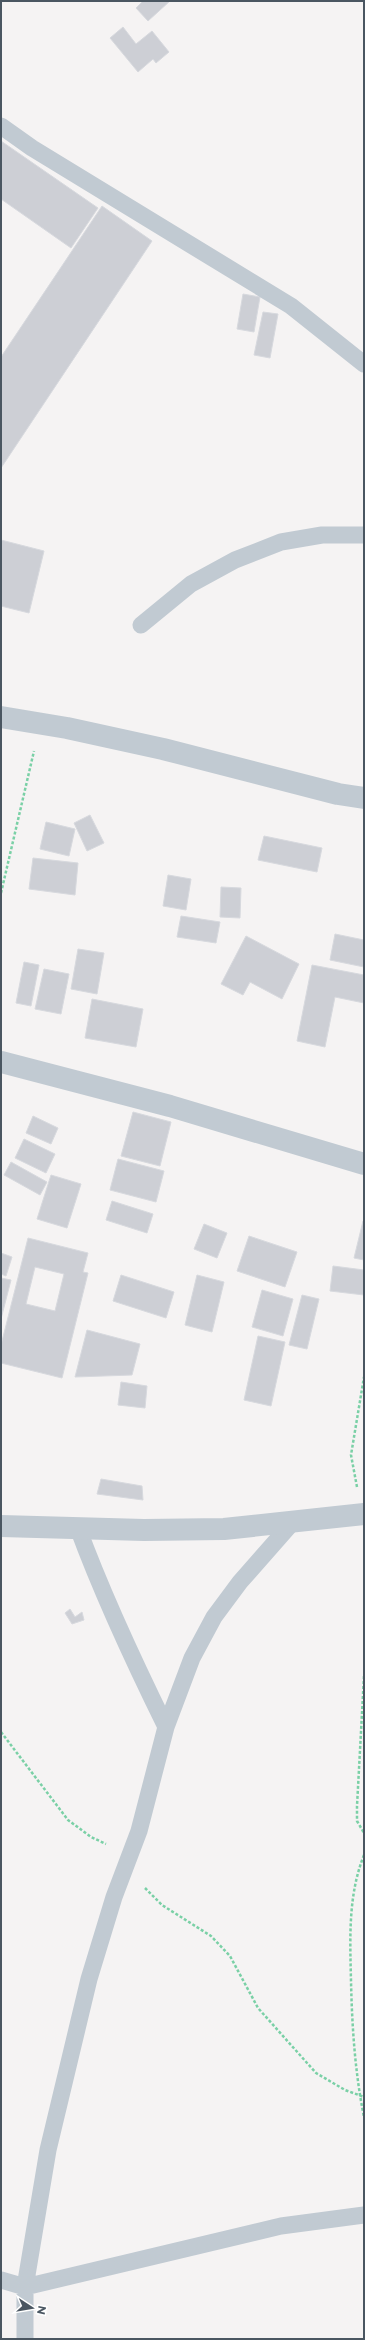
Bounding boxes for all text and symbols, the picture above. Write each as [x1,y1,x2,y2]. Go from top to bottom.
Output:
north arrow [12,2288,52,2328]
text: N [34,2304,50,2316]

